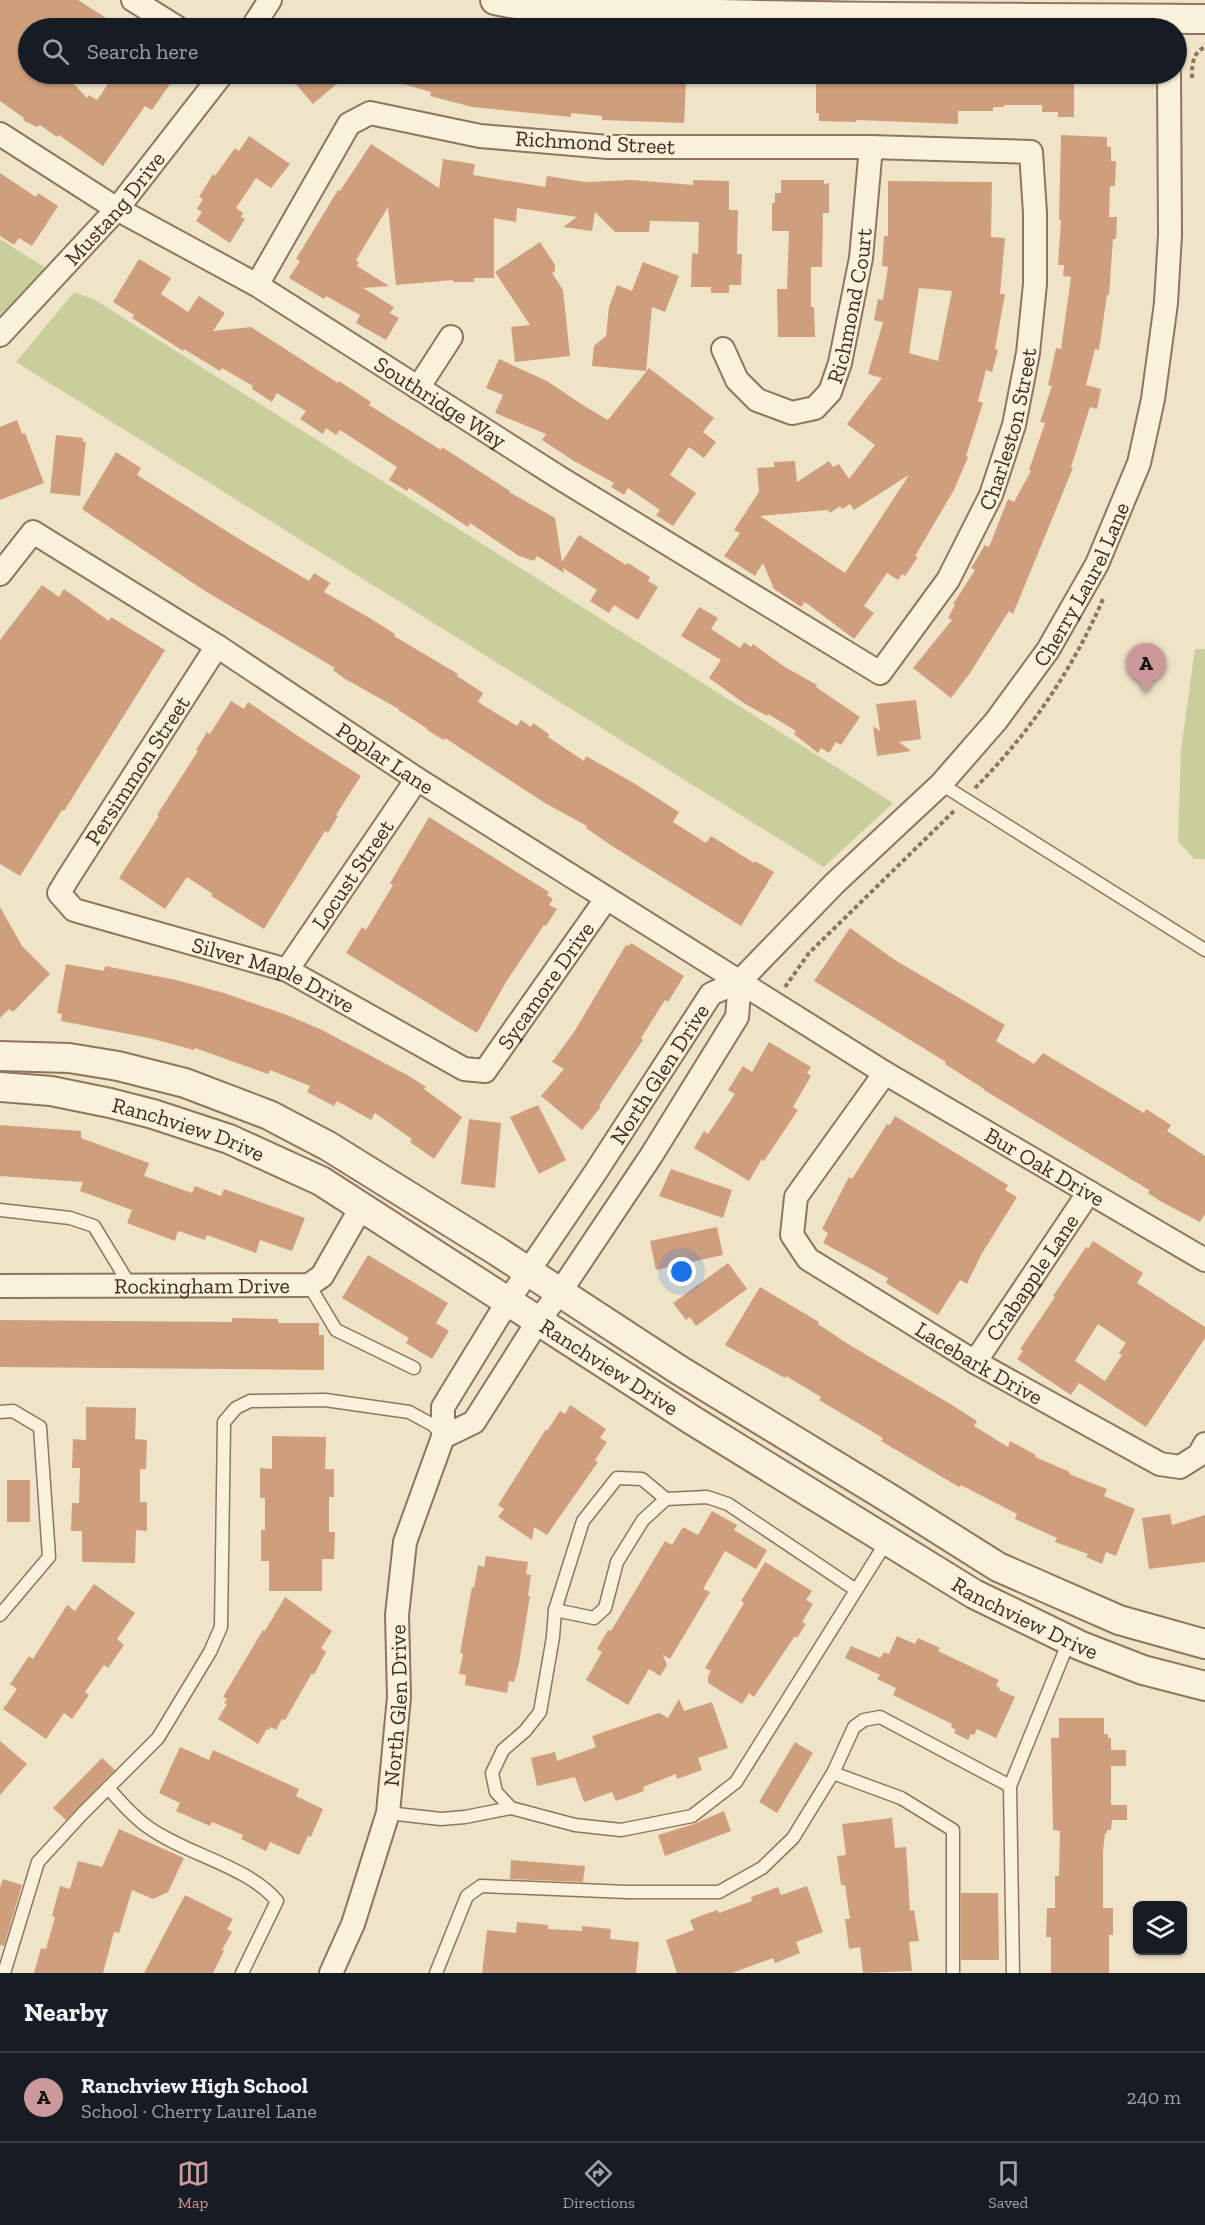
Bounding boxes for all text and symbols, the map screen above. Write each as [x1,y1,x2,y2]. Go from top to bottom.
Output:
search box [18,18,1187,84]
icon: search [39,35,72,68]
text: Search here [87,38,198,65]
street label: Richmond Street [514,125,676,160]
street label: Mustang Drive [59,146,171,271]
street label: Richmond Court [821,226,878,387]
street label: Charleston Street [972,346,1043,515]
street label: Southridge Way [369,350,512,455]
street label: Cherry Laurel Lane [1027,498,1135,672]
pin: A [1126,644,1166,693]
street label: Persimmon Street [79,690,196,850]
street label: Poplar Lane [331,716,439,800]
street label: Locust Street [306,814,400,934]
street label: Sycamore Drive [492,916,600,1055]
street label: Silver Maple Drive [189,931,359,1019]
street label: North Glen Drive [604,999,715,1150]
street label: Ranchview Drive [109,1091,269,1168]
street label: Bur Oak Drive [980,1121,1110,1212]
street label: Crabapple Lane [980,1209,1085,1346]
your location [667,1257,696,1286]
street label: Rockingham Drive [114,1272,290,1300]
street label: Ranchview Drive [535,1313,684,1422]
street label: Lacebark Drive [910,1316,1047,1411]
street label: Ranchview Drive [947,1571,1102,1665]
street label: North Glen Drive [378,1624,413,1788]
map controls [1133,1901,1187,1955]
button: layers [1133,1901,1187,1955]
text: Nearby [24,1996,108,2028]
text: Ranchview High School [81,2072,308,2099]
text: A [37,2085,50,2109]
text: 240 m [1127,2085,1181,2109]
text: School · Cherry Laurel Lane [81,2099,317,2123]
tab: Map [177,2157,210,2212]
tab: Directions [563,2157,635,2212]
tab: Saved [988,2157,1028,2212]

